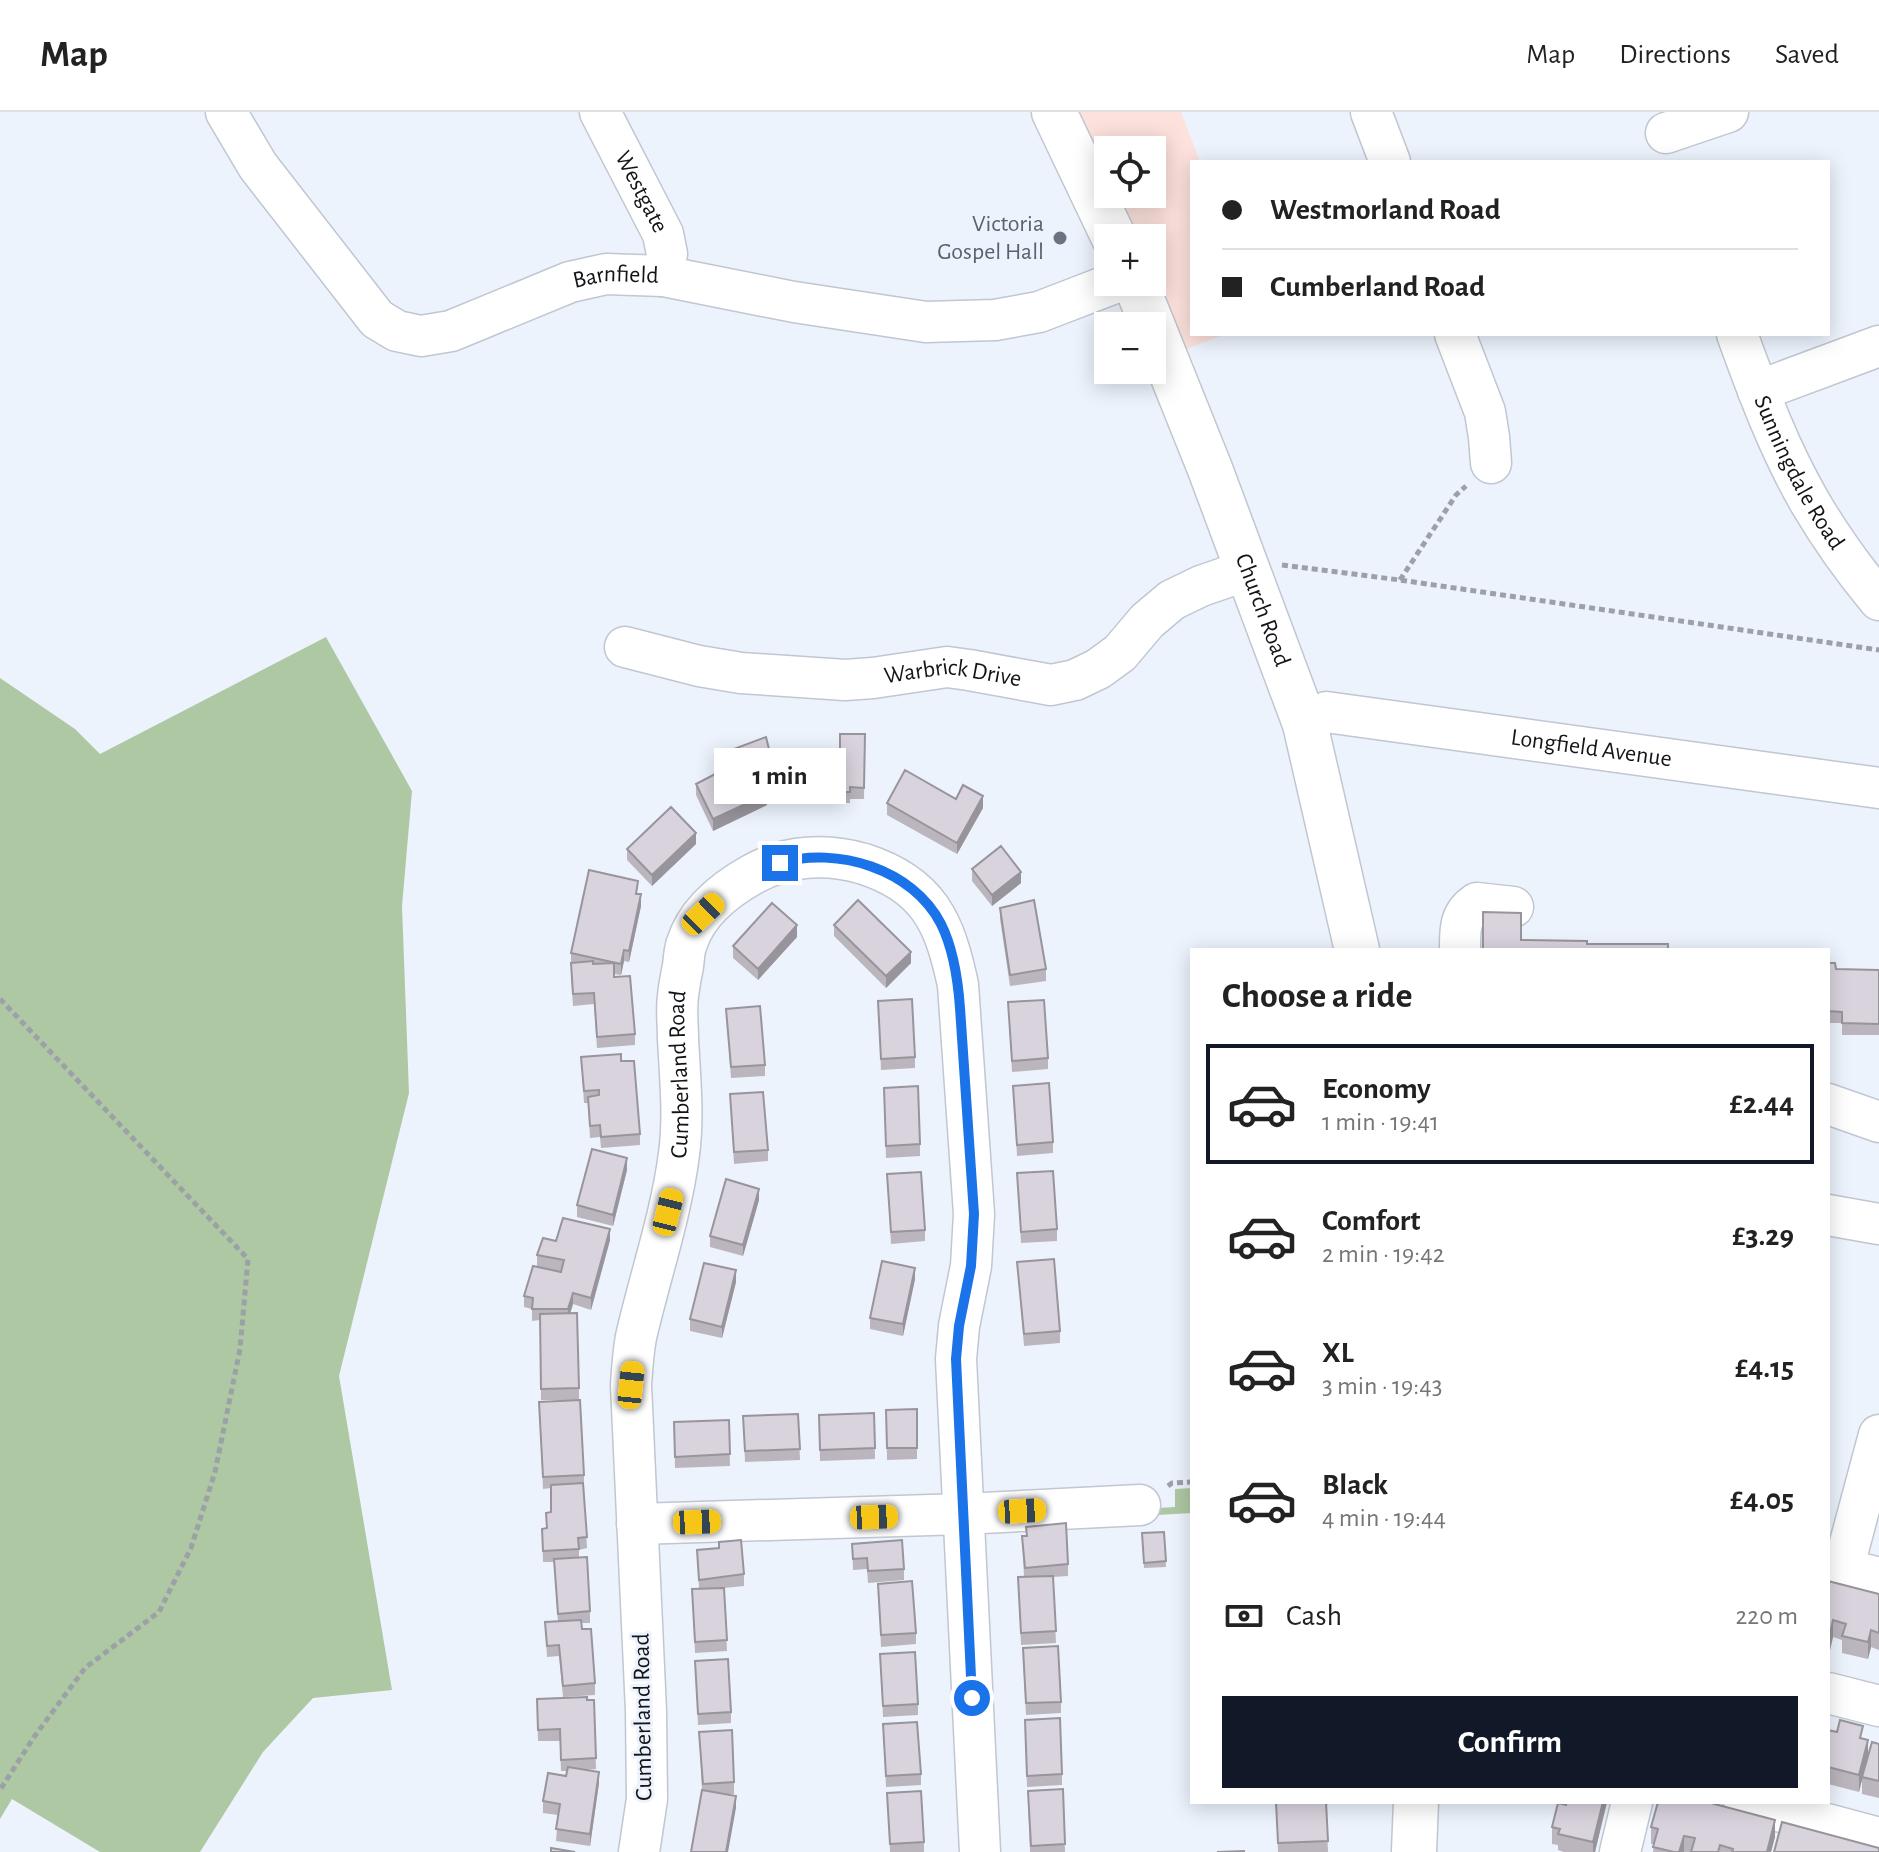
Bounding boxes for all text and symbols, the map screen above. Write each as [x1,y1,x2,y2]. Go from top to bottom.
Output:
text: Map [40,36,108,74]
text: Map [1526,41,1575,69]
text: Directions [1619,41,1731,69]
text: Saved [1775,41,1839,69]
map controls [1094,136,1166,384]
button: locate [1094,136,1166,208]
street label: Westgate [610,147,672,237]
text: Westmorland Road [1270,195,1501,225]
place label: Victoria Gospel Hall [937,212,1044,264]
button: + [1094,224,1166,296]
marker: Victoria Gospel Hall [1051,229,1069,247]
street label: Barnfield [571,262,659,293]
text: Cumberland Road [1270,272,1485,302]
button: − [1094,312,1166,384]
street label: Sunningdale Road [1749,392,1849,554]
street label: Church Road [1231,550,1294,670]
street label: Warbrick Drive [883,655,1023,691]
street label: Longfield Avenue [1509,726,1673,771]
callout: 1 min [714,747,846,803]
text: 1 min [753,763,807,789]
route end [762,845,798,881]
car [677,889,729,939]
text: Choose a ride [1222,978,1412,1014]
street label: Cumberland Road [665,989,694,1160]
icon: car [1226,1068,1298,1140]
text: Economy [1322,1074,1431,1104]
text: £2.44 [1729,1089,1794,1119]
text: 1 min · 19:41 [1322,1109,1439,1135]
car [651,1186,685,1238]
icon: car [1226,1200,1298,1272]
text: Comfort [1322,1206,1421,1236]
text: £3.29 [1732,1221,1794,1251]
text: 2 min · 19:42 [1322,1241,1445,1267]
icon: car [1226,1332,1298,1404]
text: XL [1322,1338,1354,1368]
text: £4.15 [1735,1353,1794,1383]
car [617,1360,645,1410]
text: 3 min · 19:43 [1322,1373,1442,1399]
icon: car [1226,1464,1298,1536]
text: Black [1322,1470,1388,1500]
text: £4.05 [1730,1485,1794,1515]
car [997,1498,1047,1524]
car [850,1504,898,1530]
text: 4 min · 19:44 [1322,1505,1446,1531]
car [673,1509,721,1535]
icon: cash [1222,1594,1266,1638]
text: Cash [1286,1601,1342,1631]
text: 220 m [1736,1603,1798,1629]
street label: Cumberland Road [630,1633,656,1801]
route start [954,1680,990,1716]
button: Confirm [1222,1696,1798,1788]

